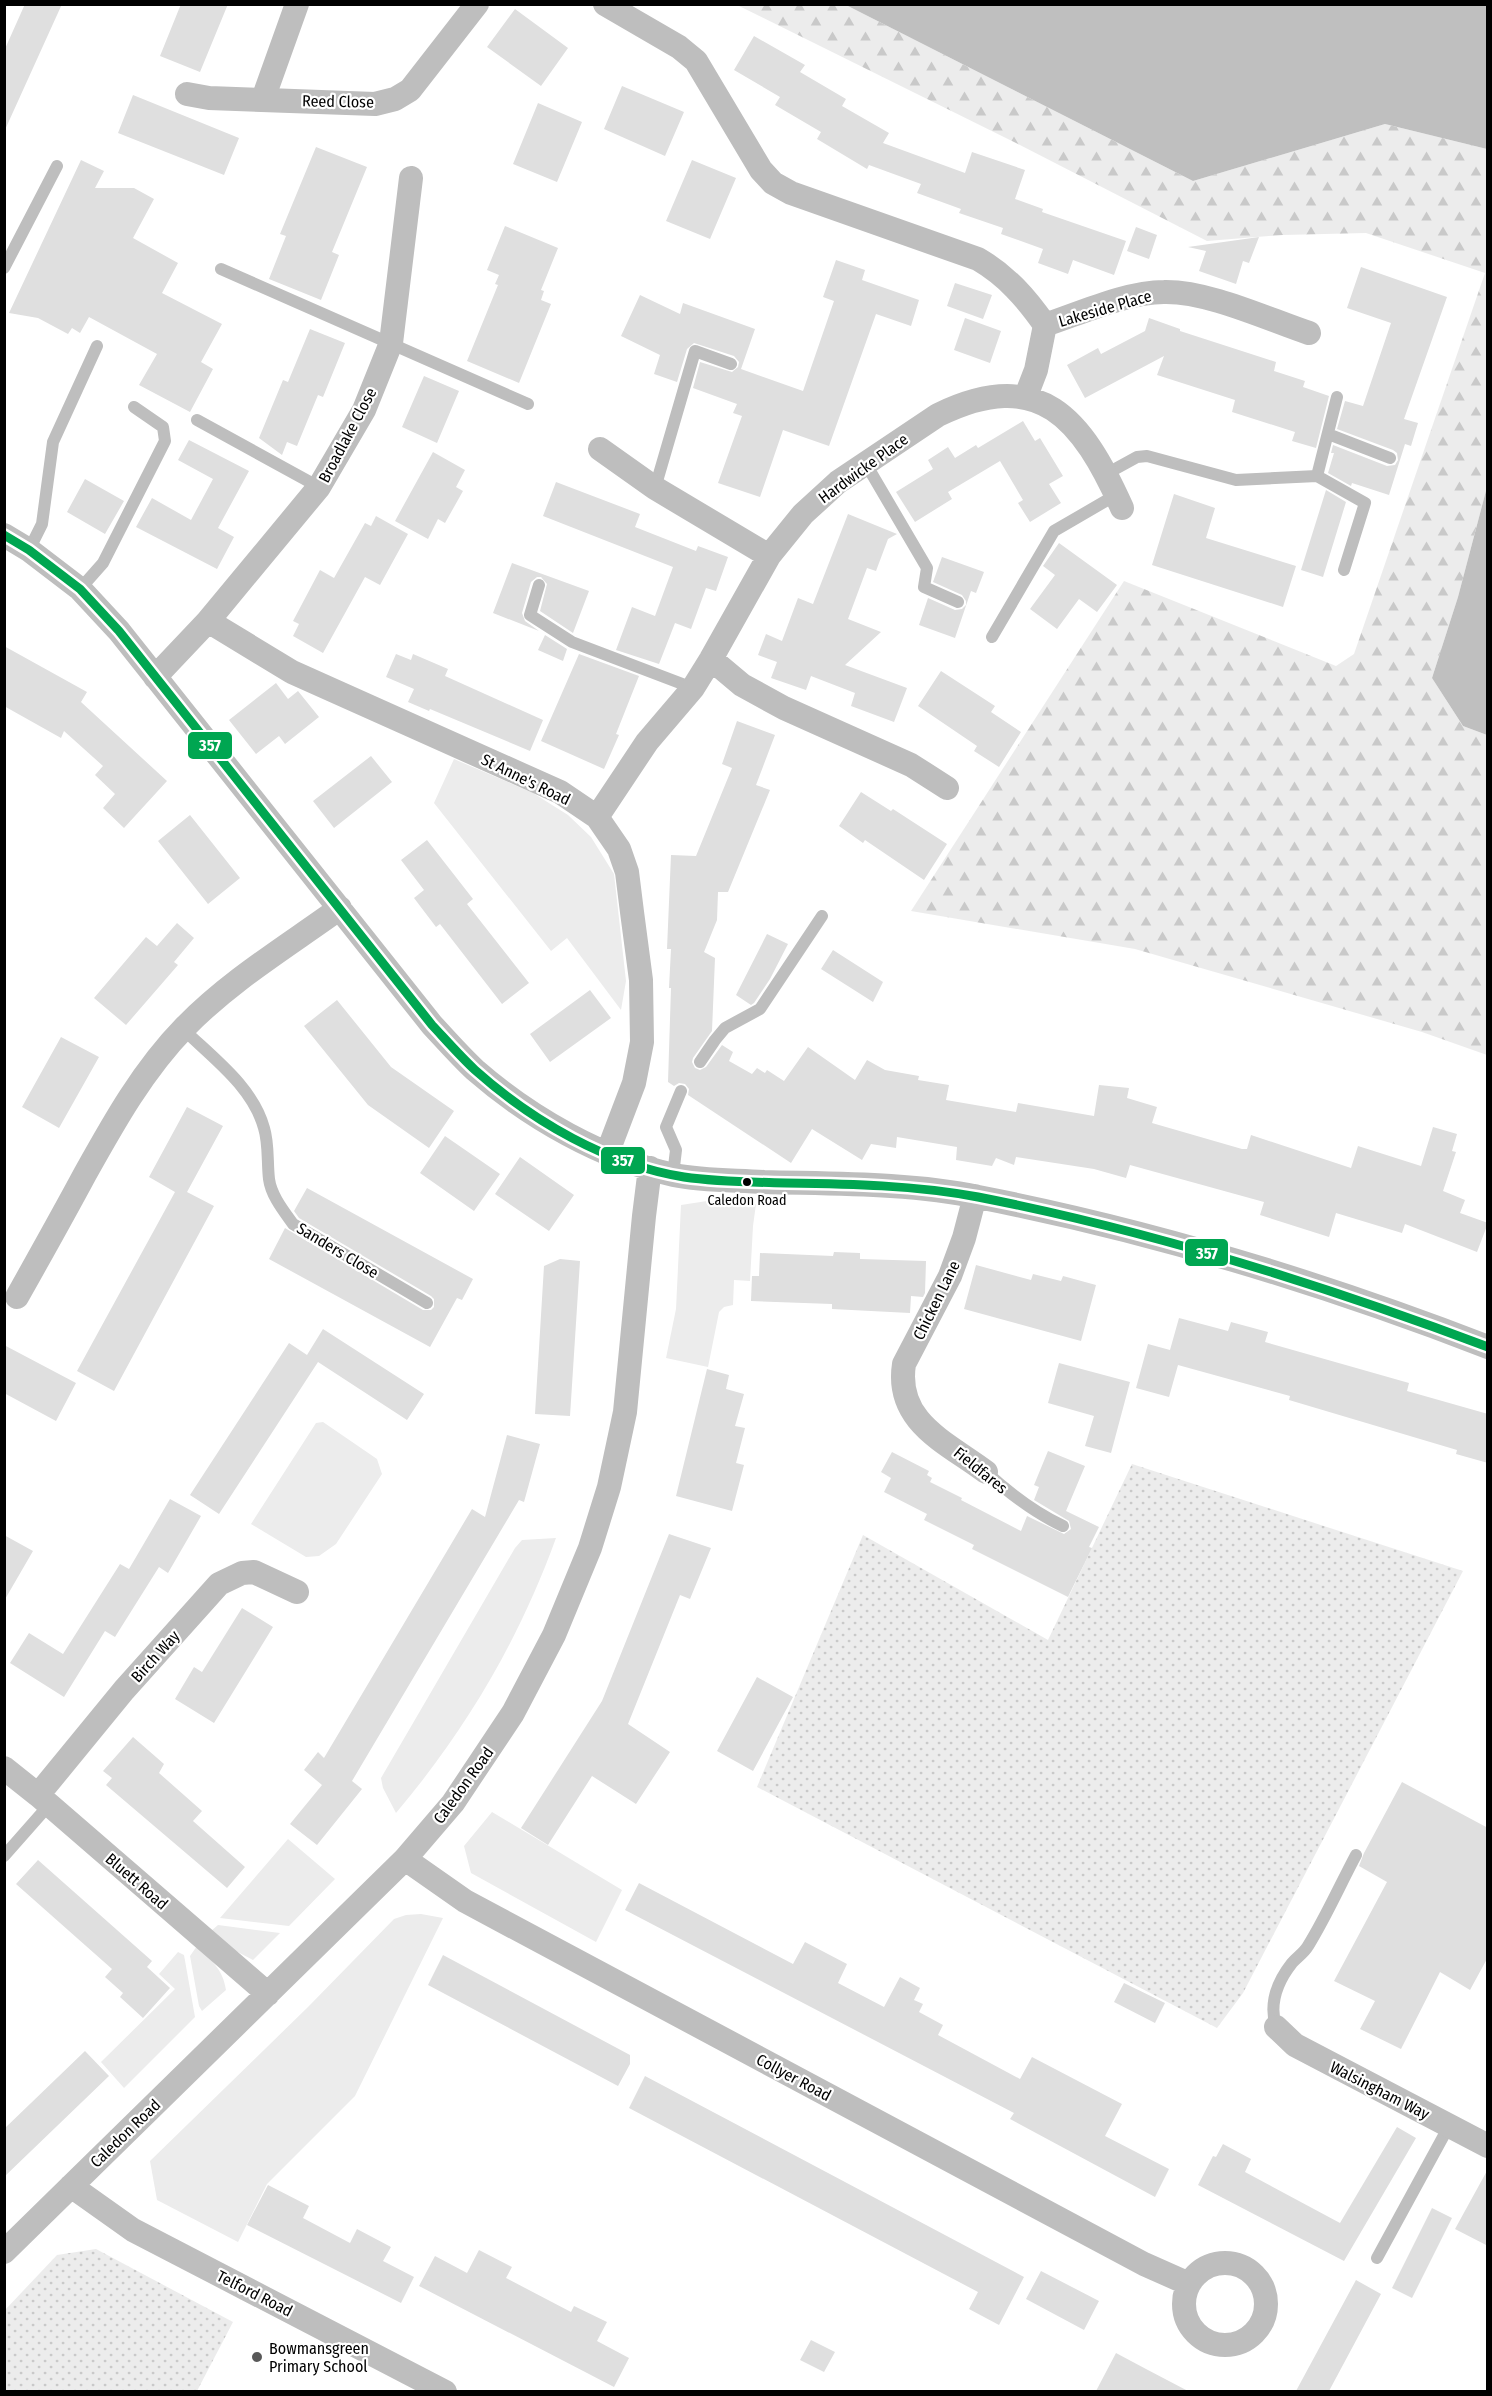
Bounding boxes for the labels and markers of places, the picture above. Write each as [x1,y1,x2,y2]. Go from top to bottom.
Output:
marker: Caledon Road [741,1176,753,1188]
place label: Caledon Road [708,1192,786,1209]
place label: Bowmansgreen Primary School [269,2339,369,2376]
marker: Bowmansgreen Primary School [250,2350,264,2364]

